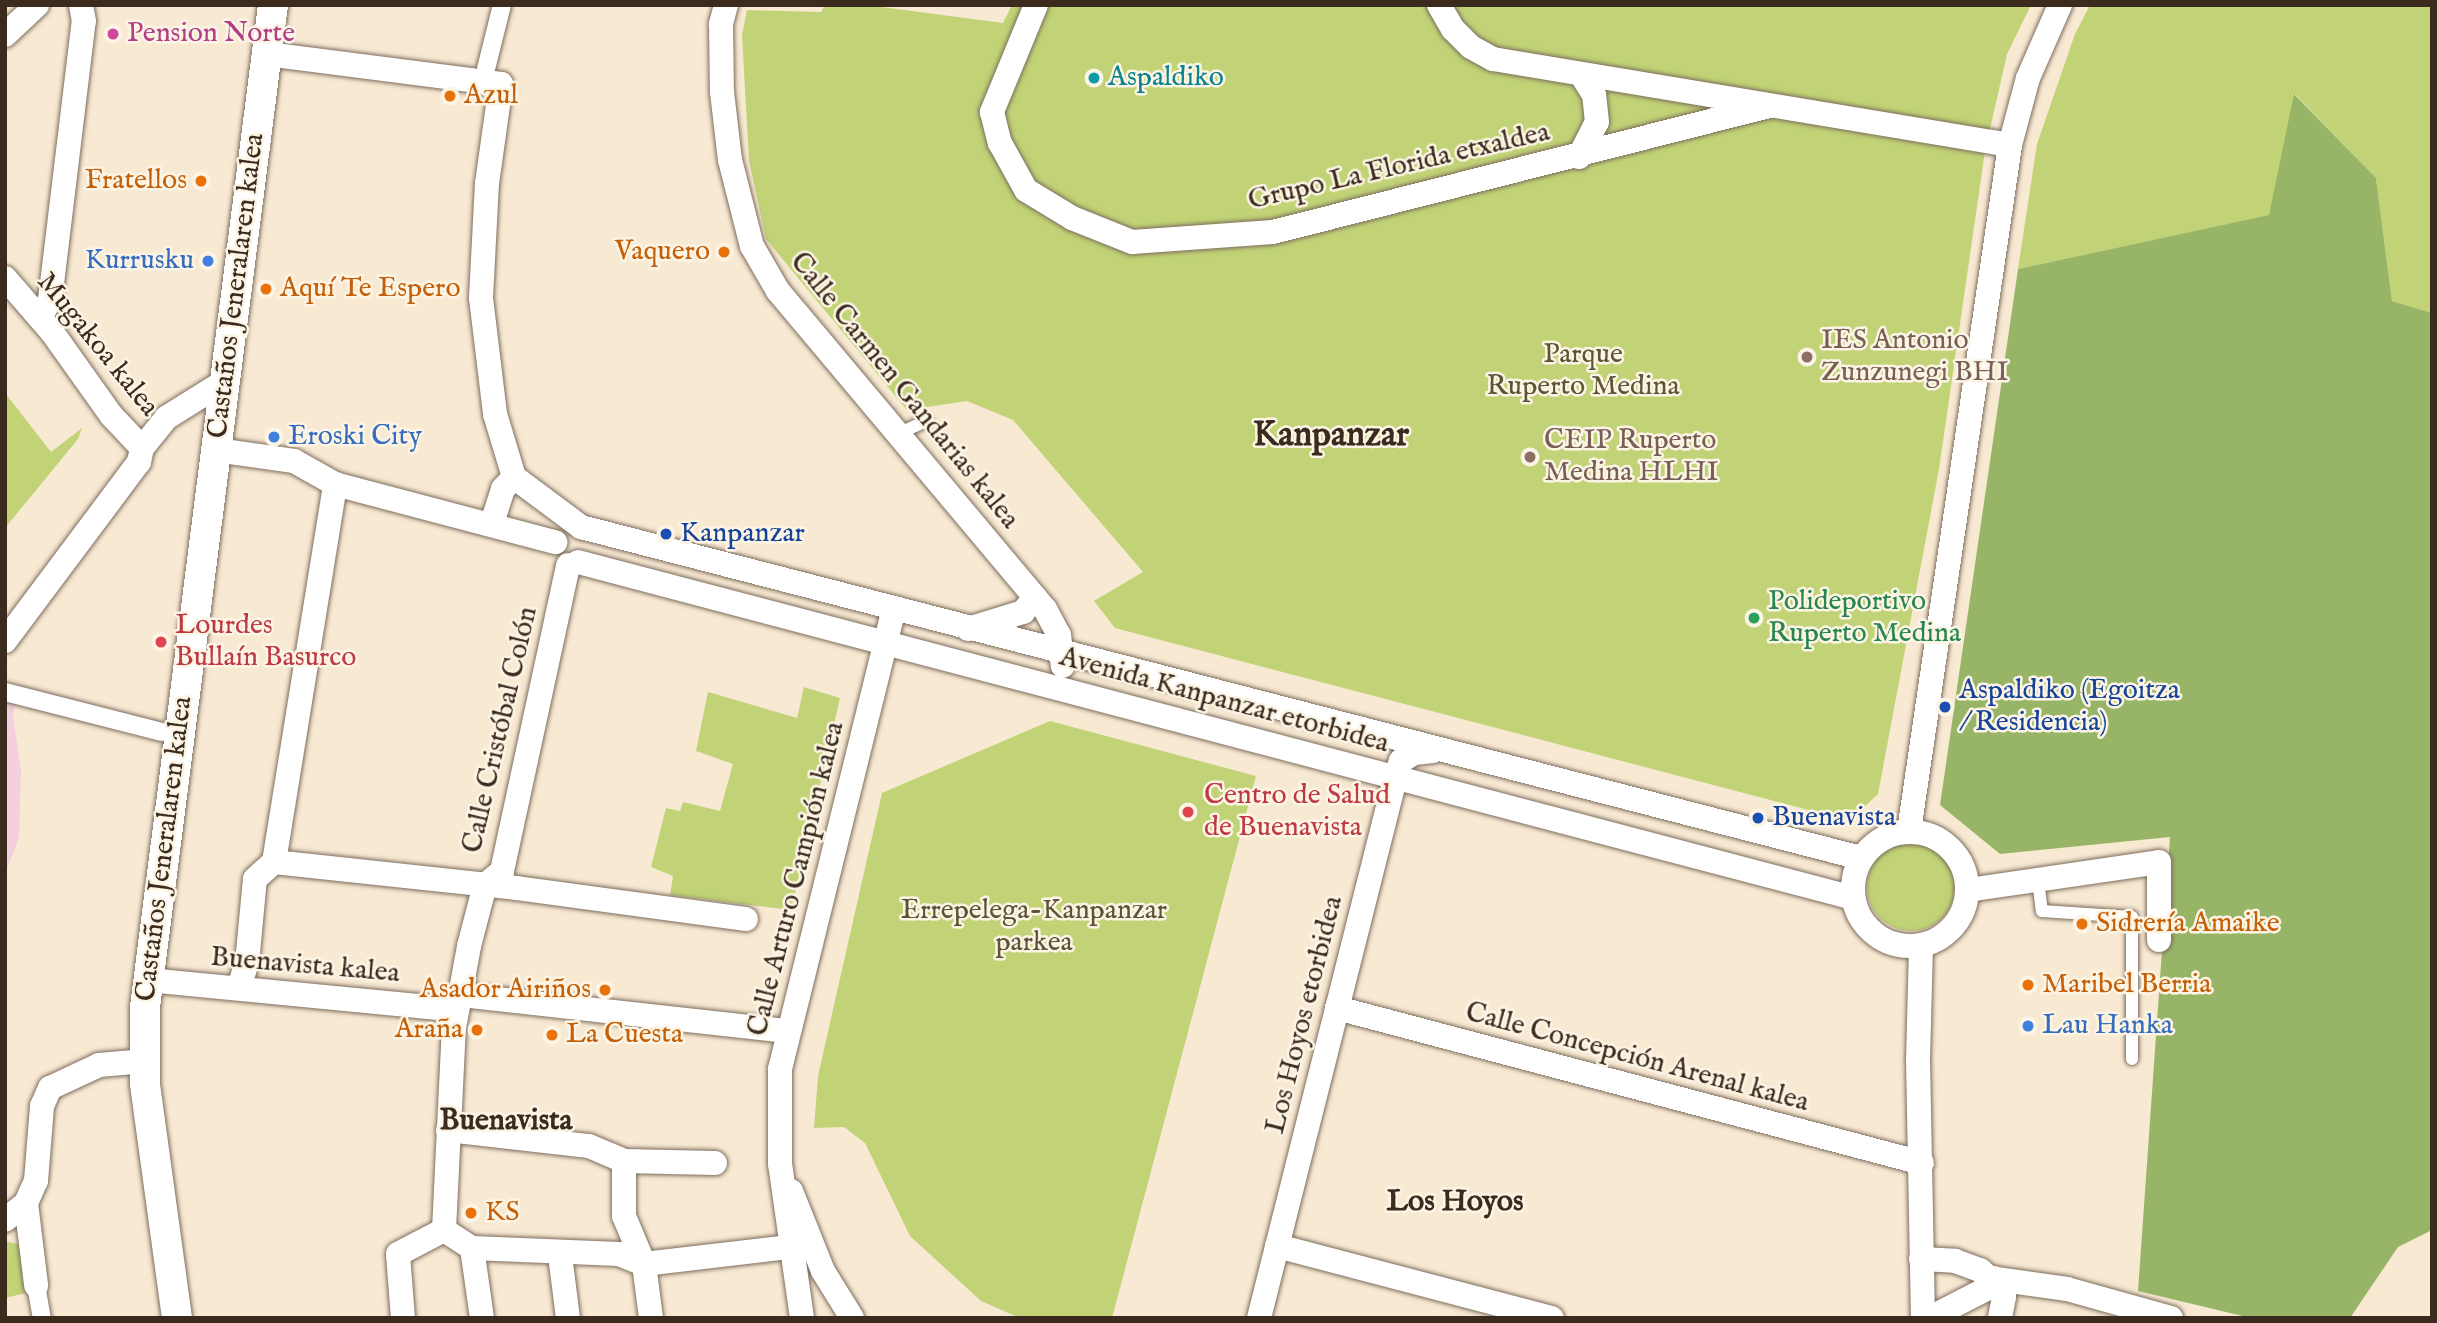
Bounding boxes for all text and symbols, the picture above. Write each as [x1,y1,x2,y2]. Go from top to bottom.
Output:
place label: Pension Norte [127,17,295,51]
marker: Pension Norte [105,26,121,42]
place label: Aspaldiko [1108,61,1224,95]
marker: Aspaldiko [1086,70,1102,86]
place label: Azul [464,79,518,113]
marker: Azul [442,88,458,104]
street label: Grupo La Florida etxaldea [1245,116,1553,218]
street label: Castaños Jeneralaren kalea [202,132,272,440]
place label: Fratellos [85,164,187,198]
marker: Fratellos [193,173,209,189]
place label: Vaquero [615,235,710,269]
place label: Kurrusku [85,244,194,278]
marker: Vaquero [716,244,732,260]
street label: Calle Carmen Gandarias kalea [782,246,1026,536]
marker: Kurrusku [200,253,216,269]
street label: Mugakoa kalea [29,266,165,424]
place label: Aquí Te Espero [280,272,460,306]
marker: Aquí Te Espero [258,281,274,297]
place label: IES Antonio Zunzunegi BHI [1821,324,2009,390]
park label: Parque Ruperto Medina [1486,338,1680,404]
marker: IES Antonio Zunzunegi BHI [1799,349,1815,365]
district label: Kanpanzar [1253,415,1409,457]
place label: Eroski City [288,420,422,454]
place label: CEIP Ruperto Medina HLHI [1544,424,1719,490]
marker: Eroski City [266,429,282,445]
marker: CEIP Ruperto Medina HLHI [1522,449,1538,465]
place label: Kanpanzar [680,517,805,551]
marker: Kanpanzar [658,526,674,542]
place label: Polideportivo Ruperto Medina [1768,585,1961,651]
street label: Calle Cristóbal Colón [456,604,546,856]
place label: Lourdes Bullaín Basurco [175,609,356,675]
marker: Polideportivo Ruperto Medina [1746,610,1762,626]
marker: Lourdes Bullaín Basurco [153,634,169,650]
street label: Avenida Kanpanzar etorbidea [1056,641,1392,761]
place label: Aspaldiko (Egoitza / Residencia) [1959,674,2180,740]
street label: Castaños Jeneralaren kalea [130,695,200,1003]
marker: Aspaldiko (Egoitza / Residencia) [1937,699,1953,715]
street label: Calle Arturo Campión kalea [742,718,852,1040]
place label: Centro de Salud de Buenavista [1204,779,1390,845]
place label: Buenavista [1772,801,1896,835]
marker: Centro de Salud de Buenavista [1178,802,1198,822]
marker: Buenavista [1750,810,1766,826]
street label: Los Hoyos etorbidea [1259,893,1351,1137]
park label: Errepelega-Kanpanzar parkea [901,894,1167,960]
place label: Sidrería Amaike [2096,907,2280,941]
marker: Sidrería Amaike [2074,916,2090,932]
street label: Buenavista kalea [209,941,401,991]
place label: Maribel Berria [2042,968,2211,1002]
place label: Asador Airiños [420,973,591,1007]
marker: Maribel Berria [2020,977,2036,993]
marker: Asador Airiños [597,982,613,998]
street label: Calle Concepción Arenal kalea [1462,996,1812,1120]
place label: Lau Hanka [2042,1009,2173,1043]
place label: Araña [395,1013,463,1047]
place label: La Cuesta [566,1018,683,1052]
marker: Lau Hanka [2020,1018,2036,1034]
marker: Araña [469,1022,485,1038]
marker: La Cuesta [544,1027,560,1043]
district label: Buenavista [440,1103,572,1139]
district label: Los Hoyos [1386,1184,1524,1220]
place label: KS [485,1196,520,1230]
marker: KS [463,1205,479,1221]

